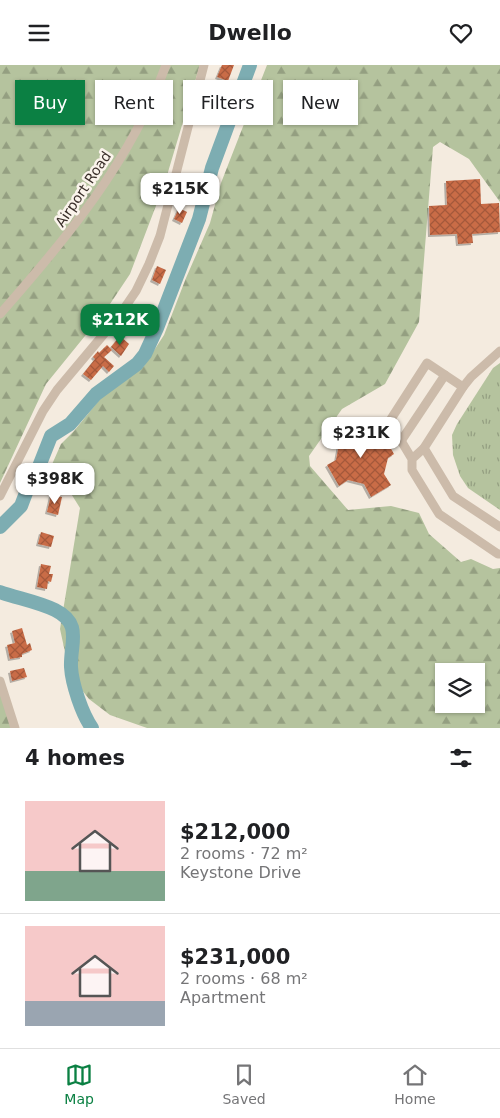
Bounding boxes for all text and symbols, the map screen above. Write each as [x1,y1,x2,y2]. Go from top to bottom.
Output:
icon: menu [25,19,53,47]
icon: heart [447,19,475,47]
text: Dwello [208,20,292,45]
chip: Buy [15,80,85,125]
chip: Rent [95,80,173,125]
chip: Filters [183,80,273,125]
chip: New [283,80,358,125]
street label: Airport Road [52,148,114,230]
pin: $215K [145,173,215,215]
text: $215K [152,179,208,198]
pin: $212K [85,303,155,346]
text: $212K [92,310,148,329]
pin: $231K [326,417,396,459]
text: $231K [333,423,389,442]
pin: $398K [20,463,90,505]
text: $398K [27,469,83,488]
map controls [435,663,485,713]
button: layers [435,663,485,713]
icon: filters [447,744,475,772]
text: 4 homes [25,746,125,770]
text: $212,000 [180,820,290,844]
icon: home [65,821,125,881]
text: 2 rooms · 72 m² [180,844,308,863]
text: Keystone Drive [180,863,301,882]
text: $231,000 [180,945,290,969]
icon: home [65,946,125,1006]
text: 2 rooms · 68 m² [180,969,308,988]
text: Apartment [180,988,266,1007]
tab: Map [64,1061,94,1107]
tab: Saved [222,1061,266,1107]
tab: Home [394,1061,436,1107]

